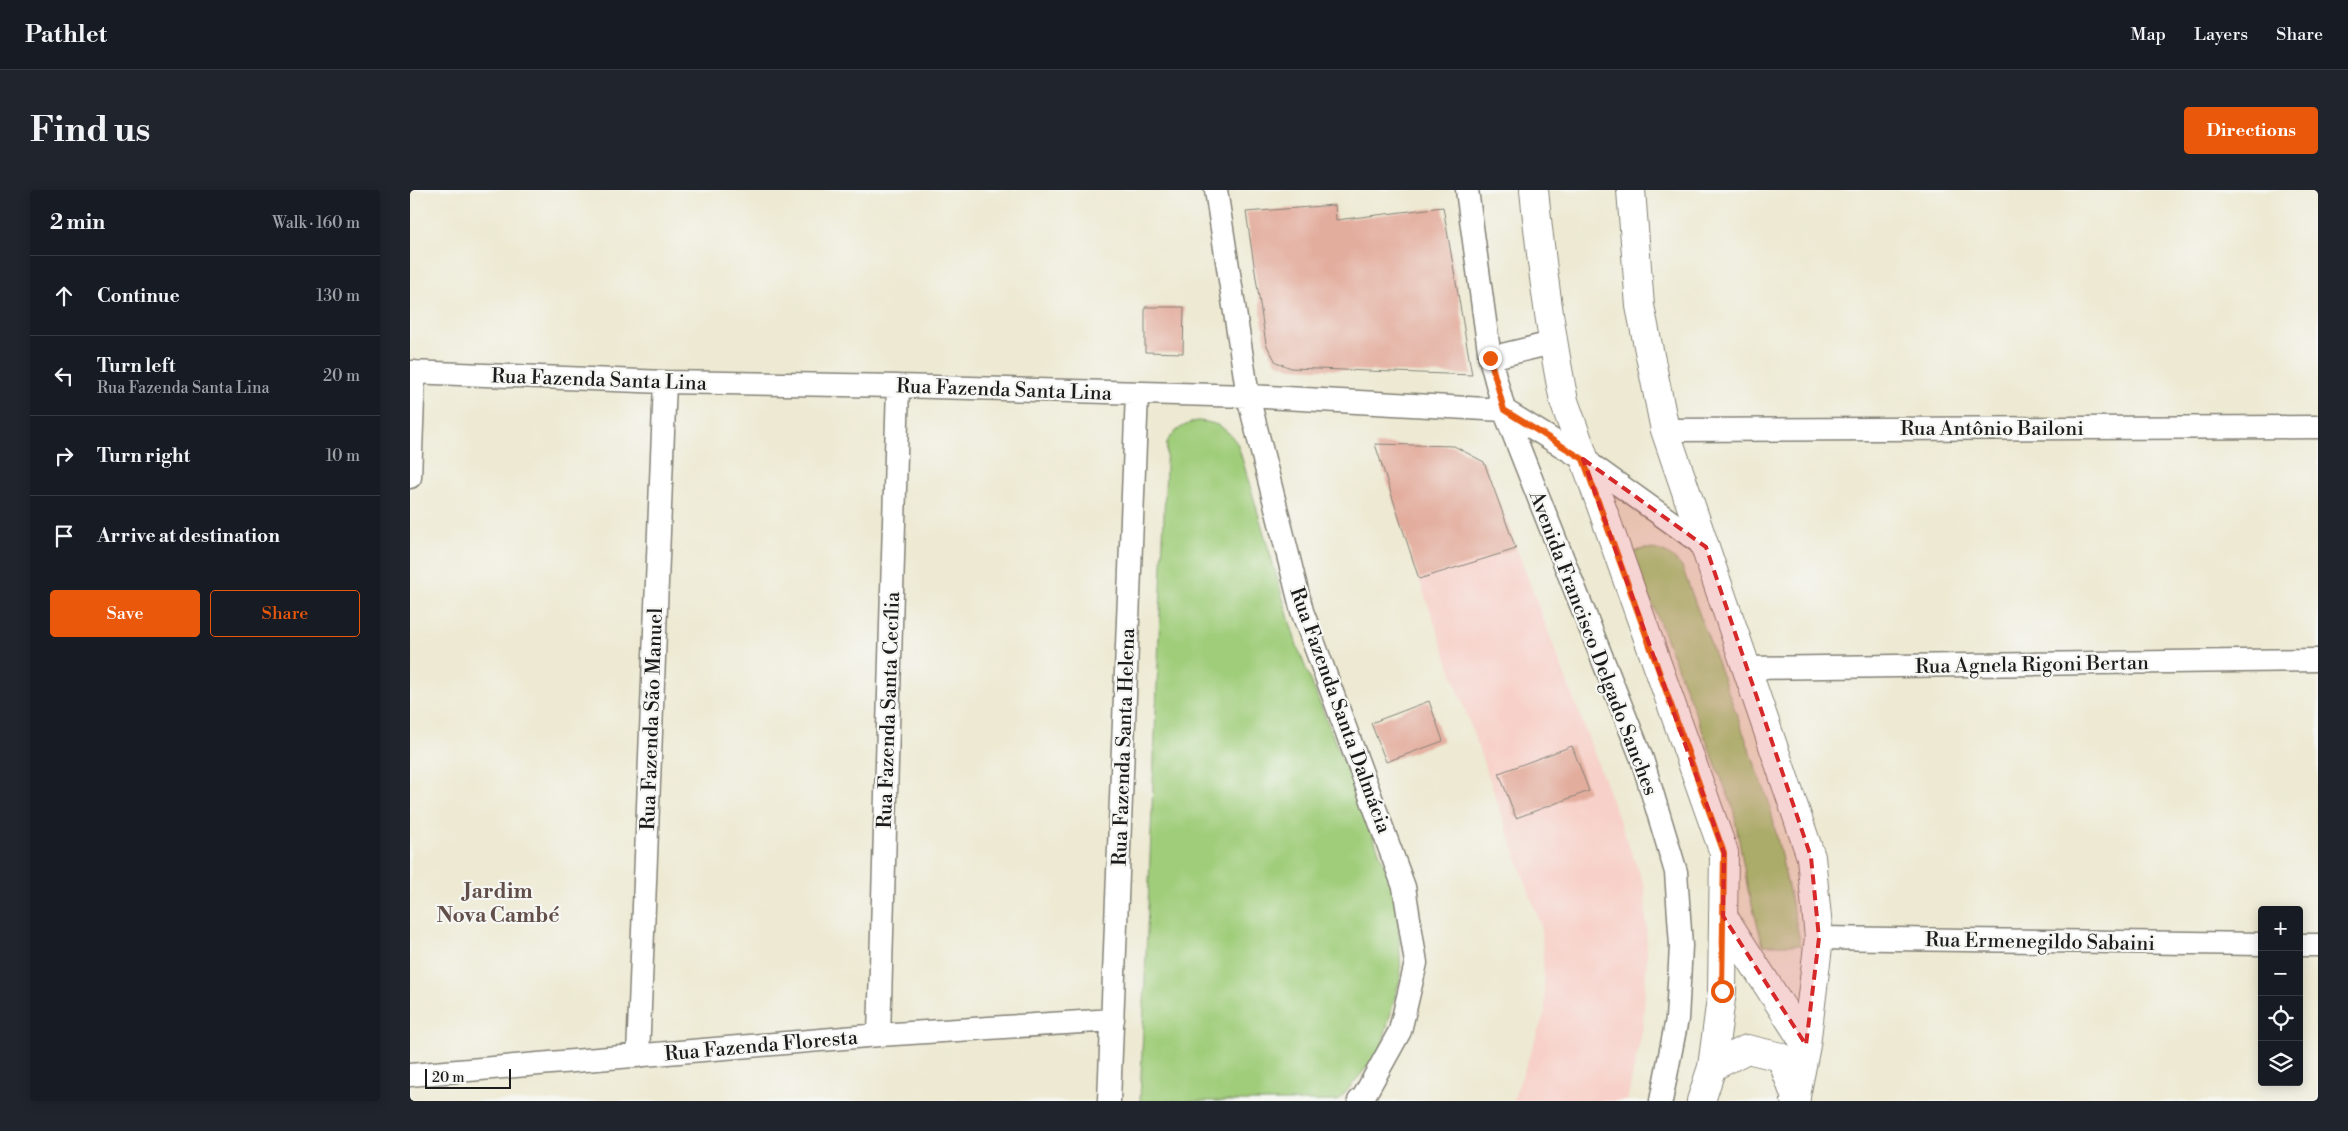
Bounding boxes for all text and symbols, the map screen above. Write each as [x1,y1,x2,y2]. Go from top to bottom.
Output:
text: Pathlet [25,20,107,50]
text: Map [2131,23,2166,46]
text: Layers [2194,23,2248,46]
text: Share [2276,23,2323,46]
button: Directions [2184,107,2318,154]
text: Find us [30,109,150,152]
text: 2 min [50,210,105,236]
text: Walk · 160 m [272,213,360,233]
icon: ahead [50,282,78,310]
text: Continue [97,284,180,308]
text: 130 m [316,286,360,306]
route end [1479,347,1502,370]
text: Turn left [97,354,176,378]
icon: left [50,362,78,390]
street label: Rua Fazenda Santa Lina [491,364,708,397]
text: 20 m [323,366,360,386]
street label: Rua Fazenda Santa Lina [896,374,1113,407]
text: Rua Fazenda Santa Lina [97,378,270,398]
street label: Rua Antônio Bailoni [1900,417,2084,442]
icon: right [50,442,78,470]
text: Turn right [97,444,190,468]
text: 10 m [326,446,360,466]
street label: Avenida Francisco Delgado Sanches [1523,487,1662,799]
icon: arrive [50,522,78,550]
text: Arrive at destination [97,524,280,548]
street label: Rua Fazenda Santa Dalmácia [1283,584,1396,838]
button: Save [50,590,200,637]
button: Share [210,590,360,637]
street label: Rua Fazenda Santa Cecília [873,590,906,829]
street label: Rua Fazenda São Manuel [636,607,669,831]
street label: Rua Fazenda Santa Helena [1108,627,1141,866]
street label: Rua Agnela Rigoni Bertan [1915,651,2149,680]
district label: Jardim Nova Cambé [436,879,560,929]
map controls [2258,906,2303,1086]
button: + [2258,906,2303,951]
street label: Rua Ermenegildo Sabaini [1925,928,2155,957]
button: − [2258,951,2303,996]
route start [1711,980,1734,1003]
button: locate [2258,996,2303,1041]
street label: Rua Fazenda Floresta [663,1026,860,1067]
button: layers [2258,1041,2303,1086]
scale bar [425,1066,511,1089]
text: 20 m [432,1069,464,1087]

